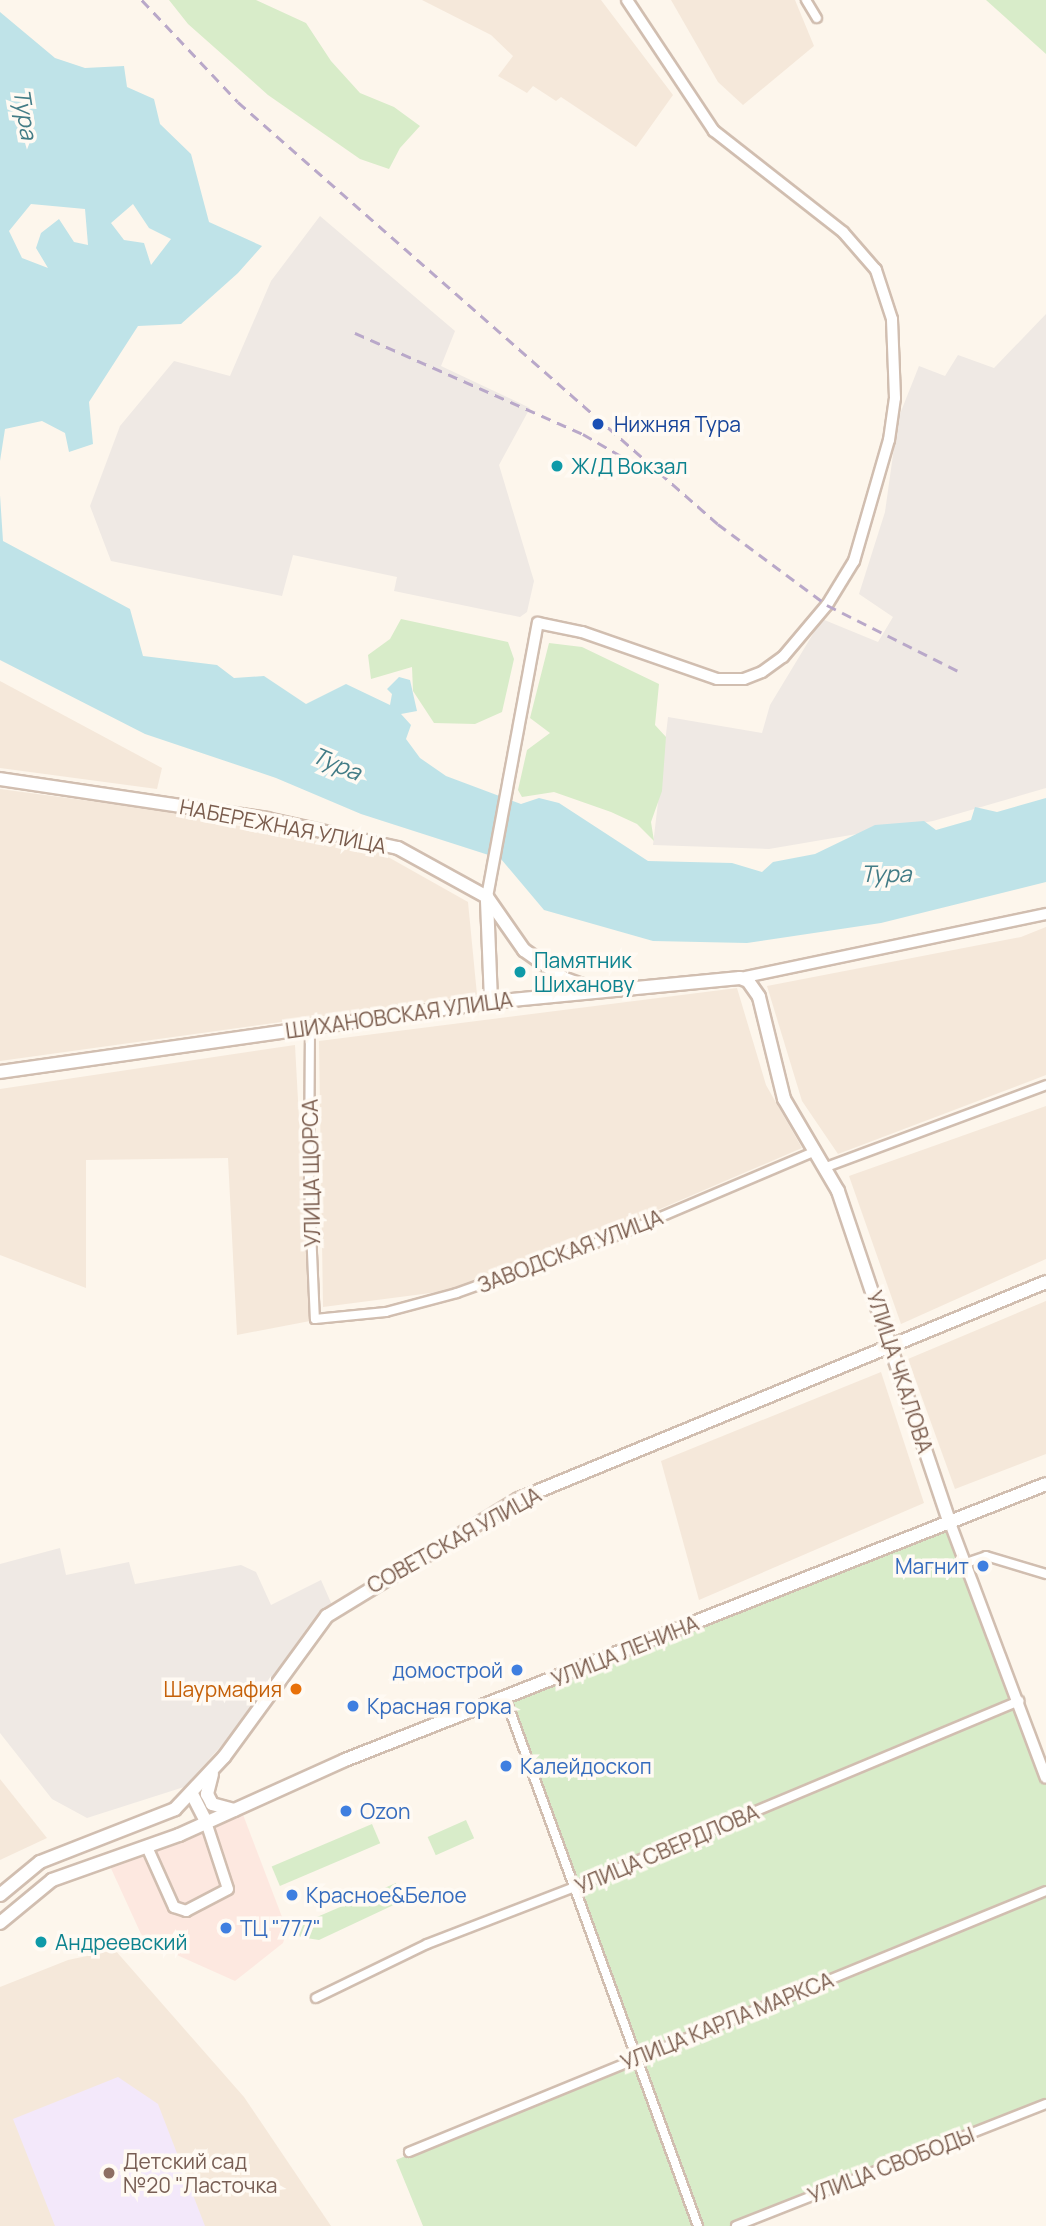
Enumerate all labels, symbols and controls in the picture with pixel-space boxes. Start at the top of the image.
water label: Тура [8,87,44,141]
place label: Нижняя Тура [614,411,741,437]
marker: Нижняя Тура [588,414,608,434]
place label: Ж/Д Вокзал [571,453,688,479]
marker: Ж/Д Вокзал [549,458,565,474]
water label: Тура [308,740,366,786]
street label: НАБЕРЕЖНАЯ УЛИЦА [178,794,388,858]
water label: Тура [861,859,911,887]
place label: Памятник Шиханову [534,947,634,997]
marker: Памятник Шиханову [512,964,528,980]
street label: ШИХАНОВСКАЯ УЛИЦА [284,987,514,1043]
street label: УЛИЦА ЩОРСА [297,1099,325,1247]
street label: ЗАВОДСКАЯ УЛИЦА [474,1204,666,1298]
street label: УЛИЦА ЧКАЛОВА [862,1288,938,1456]
street label: СОВЕТСКАЯ УЛИЦА [363,1482,545,1598]
place label: Магнит [895,1553,969,1579]
marker: Магнит [975,1558,991,1574]
street label: УЛИЦА ЛЕНИНА [548,1610,702,1692]
place label: домострой [392,1657,503,1683]
marker: домострой [509,1662,525,1678]
place label: Шаурмафия [164,1676,282,1702]
marker: Шаурмафия [288,1681,304,1697]
place label: Красная горка [367,1693,512,1719]
marker: Красная горка [345,1698,361,1714]
place label: Калейдоскоп [520,1753,652,1779]
marker: Калейдоскоп [498,1758,514,1774]
place label: Ozon [360,1798,410,1824]
street label: УЛИЦА СВЕРДЛОВА [571,1799,763,1899]
marker: Ozon [338,1803,354,1819]
place label: Красное&Белое [306,1882,467,1908]
marker: Красное&Белое [284,1887,300,1903]
place label: ТЦ "777" [240,1915,321,1941]
marker: ТЦ "777" [218,1920,234,1936]
place label: Андреевский [55,1929,187,1955]
marker: Андреевский [33,1934,49,1950]
street label: УЛИЦА КАРЛА МАРКСА [617,1967,837,2075]
street label: УЛИЦА СВОБОДЫ [804,2122,978,2208]
place label: Детский сад №20 "Ласточка [123,2148,278,2198]
marker: Детский сад №20 "Ласточка [101,2165,117,2181]

